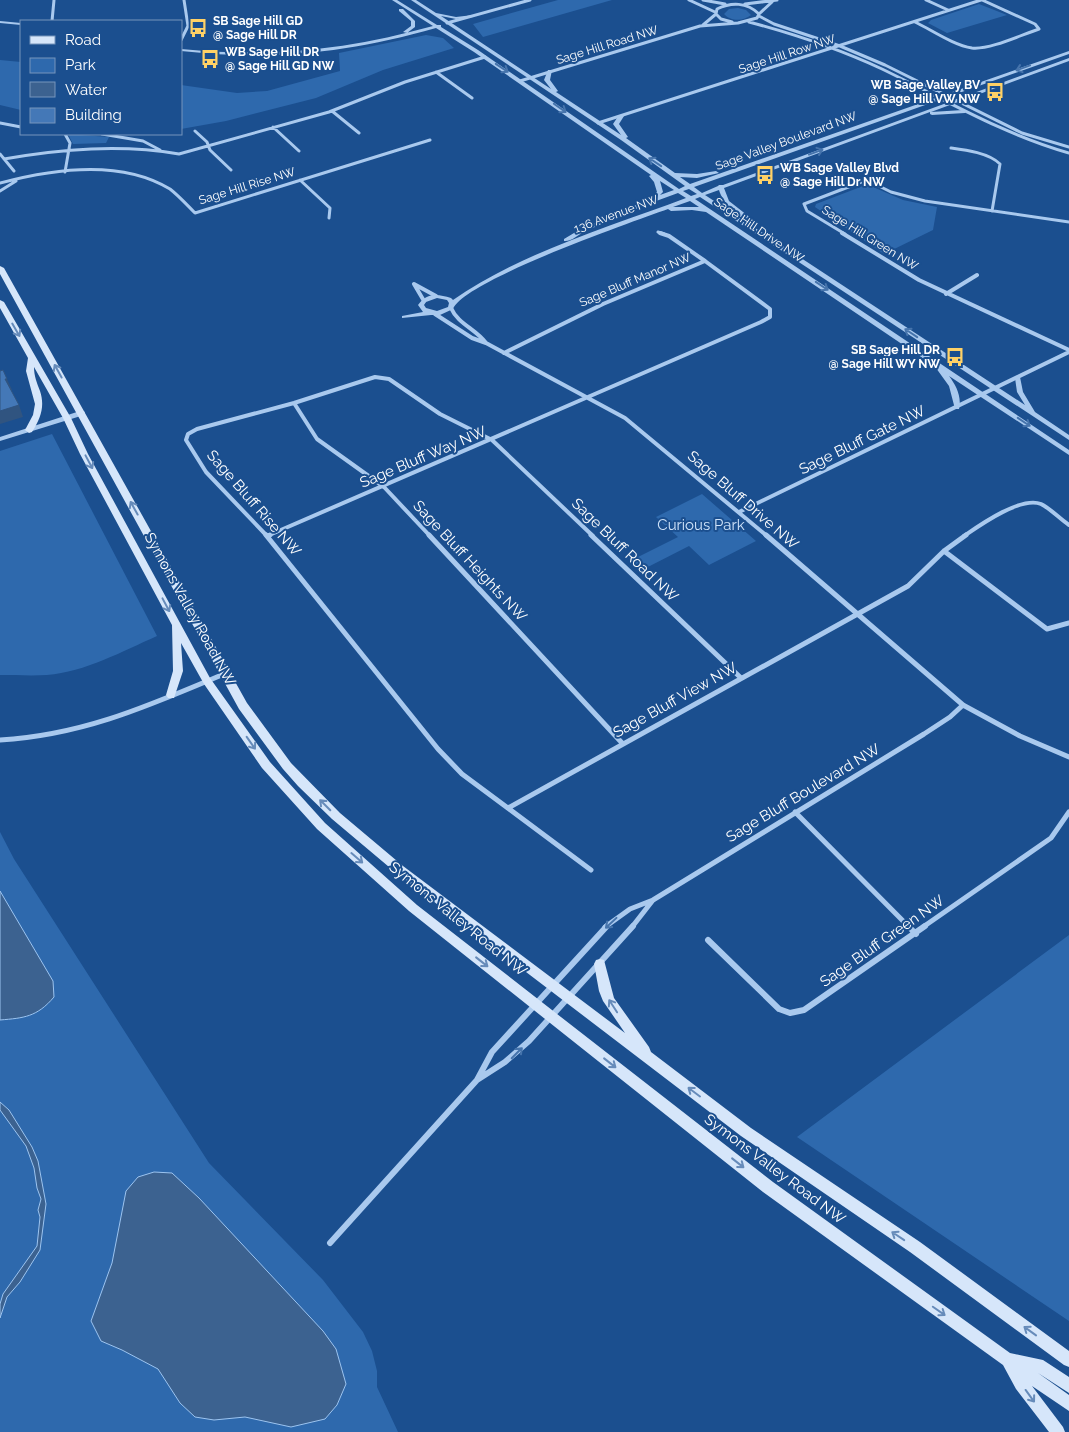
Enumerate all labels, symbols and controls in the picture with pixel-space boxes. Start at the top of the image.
place label: SB Sage Hill GD @ Sage Hill DR [213,14,303,42]
bus stop icon: SB Sage Hill GD @ Sage Hill DR [187,17,209,39]
legend [20,20,182,135]
street label: Sage Hill Road NW [554,23,660,67]
text: Road [65,31,101,49]
street label: Sage Hill Row NW [737,32,838,76]
place label: WB Sage Hill DR @ Sage Hill GD NW [225,45,334,73]
bus stop icon: WB Sage Hill DR @ Sage Hill GD NW [199,48,221,70]
text: Park [65,56,96,74]
one-way arrow [494,63,508,73]
one-way arrow [1016,64,1031,73]
place label: WB Sage Valley BV @ Sage Hill VW NW [868,78,981,106]
text: Water [65,81,108,99]
bus stop icon: WB Sage Valley BV @ Sage Hill VW NW [984,81,1006,103]
one-way arrow [553,103,567,113]
text: Building [65,106,122,124]
street label: Sage Valley Boulevard NW [714,109,859,173]
one-way arrow [808,147,823,156]
one-way arrow [648,157,662,167]
place label: WB Sage Valley Blvd @ Sage Hill Dr NW [780,161,899,189]
bus stop icon: WB Sage Valley Blvd @ Sage Hill Dr NW [754,164,776,186]
street label: Sage Hill Rise NW [197,165,297,207]
street label: 136 Avenue NW [572,192,660,236]
street label: Sage Hill Drive NW [711,195,807,266]
street label: Sage Hill Green NW [819,203,921,273]
street label: Sage Bluff Manor NW [577,250,693,310]
one-way arrow [814,281,828,291]
one-way arrow [11,322,21,337]
one-way arrow [904,328,918,338]
place label: SB Sage Hill DR @ Sage Hill WY NW [829,343,940,371]
bus stop icon: SB Sage Hill DR @ Sage Hill WY NW [944,346,966,368]
one-way arrow [53,363,63,378]
street label: Sage Bluff Gate NW [796,402,928,478]
one-way arrow [1017,417,1031,427]
street label: Sage Bluff Way NW [357,422,489,492]
street label: Sage Bluff Rise NW [203,446,305,560]
street label: Sage Bluff Drive NW [684,447,802,553]
one-way arrow [85,454,94,469]
street label: Sage Bluff Road NW [568,494,682,606]
street label: Sage Bluff Heights NW [409,497,531,625]
one-way arrow [128,501,138,516]
park label: Curious Park [657,516,745,534]
street label: Symons Valley Road NW [140,529,240,689]
one-way arrow [162,597,171,612]
street label: Sage Bluff View NW [610,658,740,742]
one-way arrow [246,736,256,750]
street label: Sage Bluff Boulevard NW [723,740,883,846]
one-way arrow [319,799,331,811]
one-way arrow [351,852,364,864]
street label: Symons Valley Road NW [386,858,531,980]
street label: Sage Bluff Green NW [816,891,948,991]
one-way arrow [604,917,617,928]
one-way arrow [475,957,488,968]
one-way arrow [607,1000,617,1014]
one-way arrow [511,1047,524,1059]
one-way arrow [603,1057,616,1068]
one-way arrow [687,1087,701,1097]
street label: Symons Valley Road NW [701,1110,849,1228]
one-way arrow [731,1158,745,1168]
one-way arrow [891,1231,905,1241]
one-way arrow [931,1306,945,1316]
one-way arrow [1023,1326,1037,1336]
one-way arrow [1025,1389,1036,1402]

